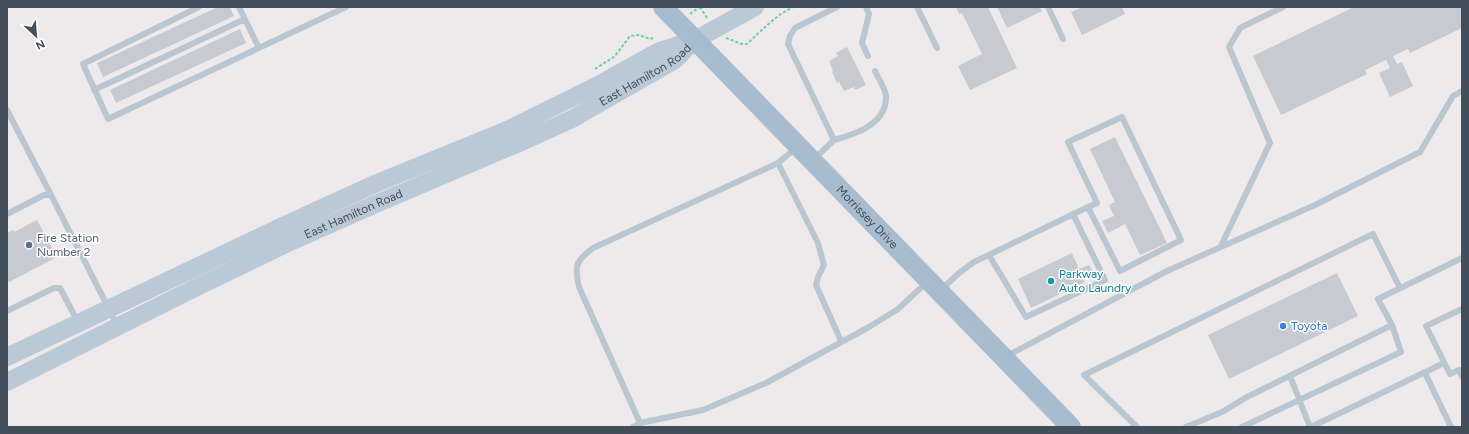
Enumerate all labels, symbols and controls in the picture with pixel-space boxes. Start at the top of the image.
north arrow [16,16,56,56]
text: N [33,37,47,52]
street label: East Hamilton Road [597,41,694,109]
street label: Morrissey Drive [833,183,901,252]
street label: East Hamilton Road [302,186,405,242]
place label: Fire Station Number 2 [37,231,99,259]
marker: Fire Station Number 2 [24,240,34,250]
place label: Parkway Auto Laundry [1059,267,1132,295]
marker: Parkway Auto Laundry [1046,276,1056,286]
place label: Toyota [1291,319,1327,333]
marker: Toyota [1278,321,1288,331]

